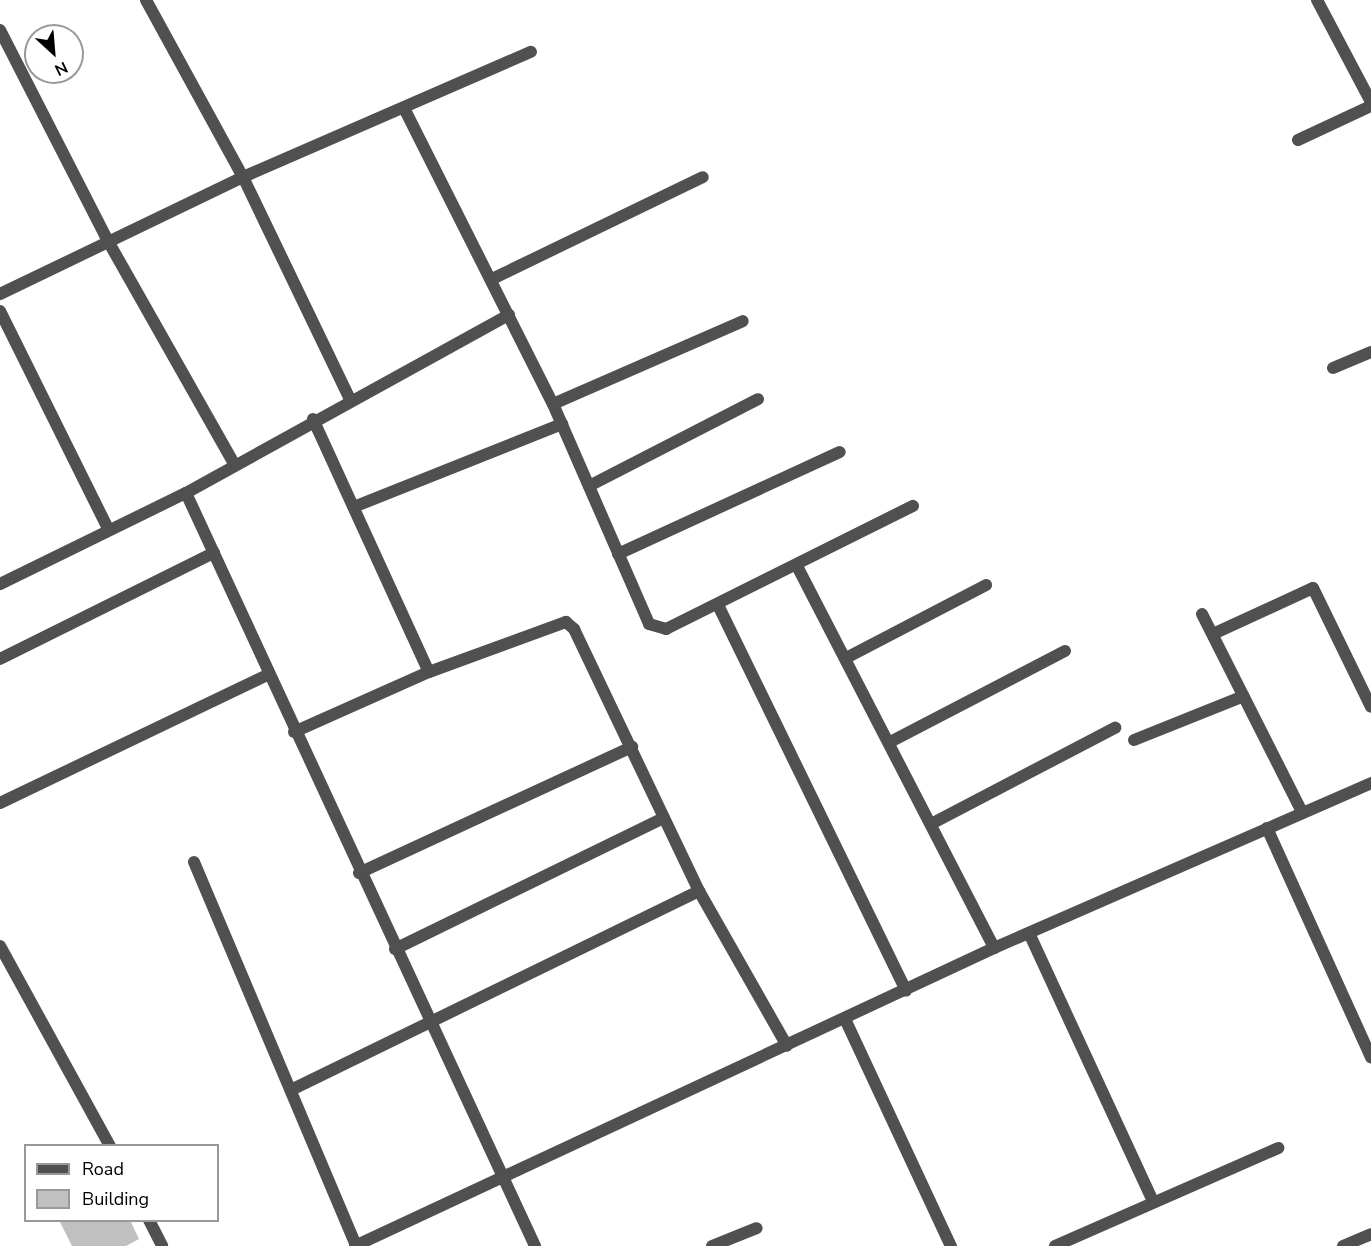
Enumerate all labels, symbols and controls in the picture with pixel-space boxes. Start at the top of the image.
north arrow [24,24,84,84]
text: N [51,56,71,81]
legend [24,1144,219,1222]
text: Road [82,1157,124,1181]
text: Building [82,1187,149,1211]

